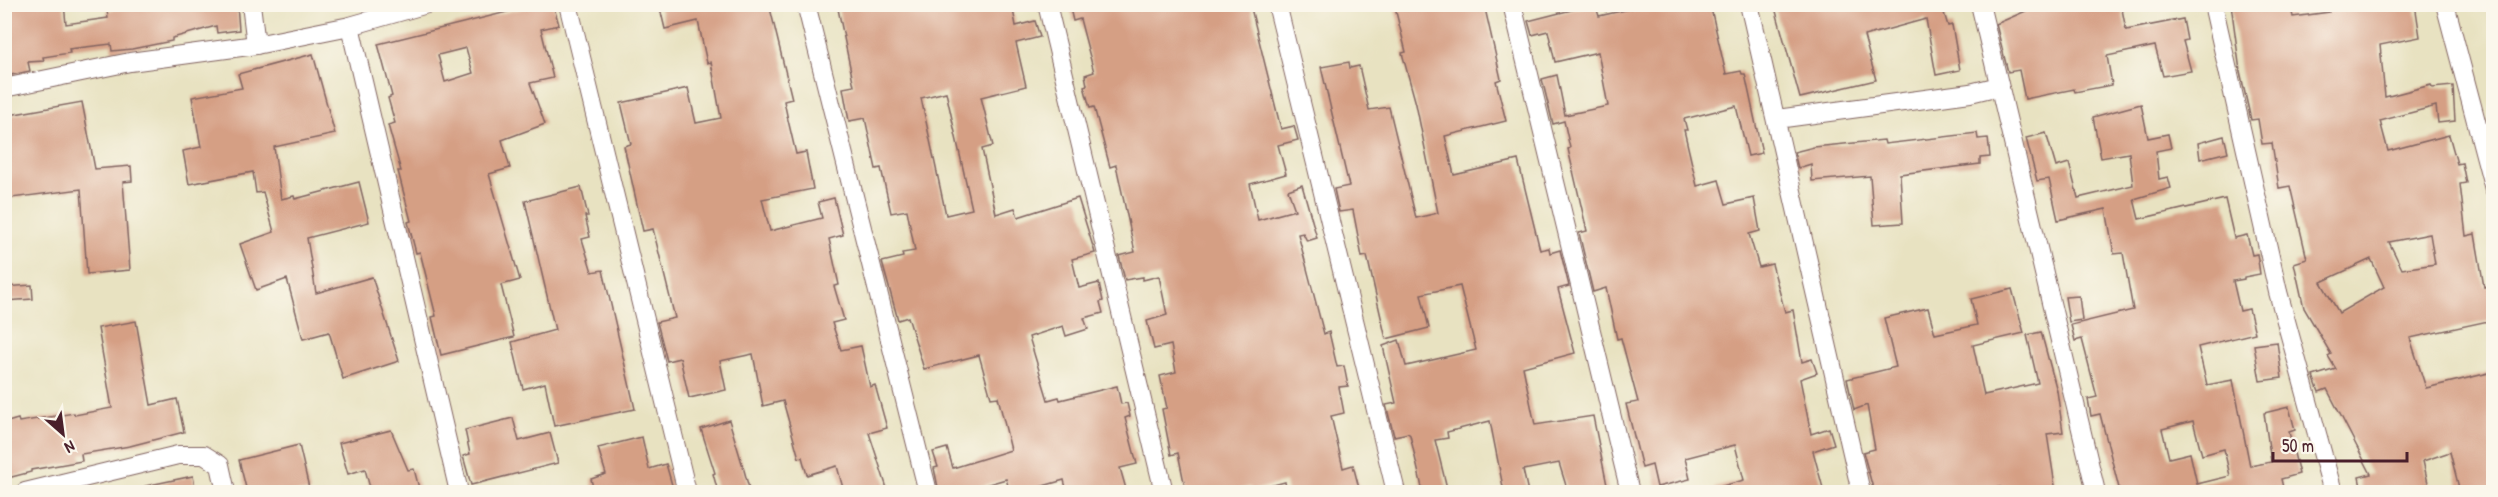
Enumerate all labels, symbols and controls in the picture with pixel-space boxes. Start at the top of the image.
north arrow [33,404,93,464]
scale bar [2273,425,2406,463]
text: 50 m [2282,433,2314,458]
text: N [61,436,79,459]

